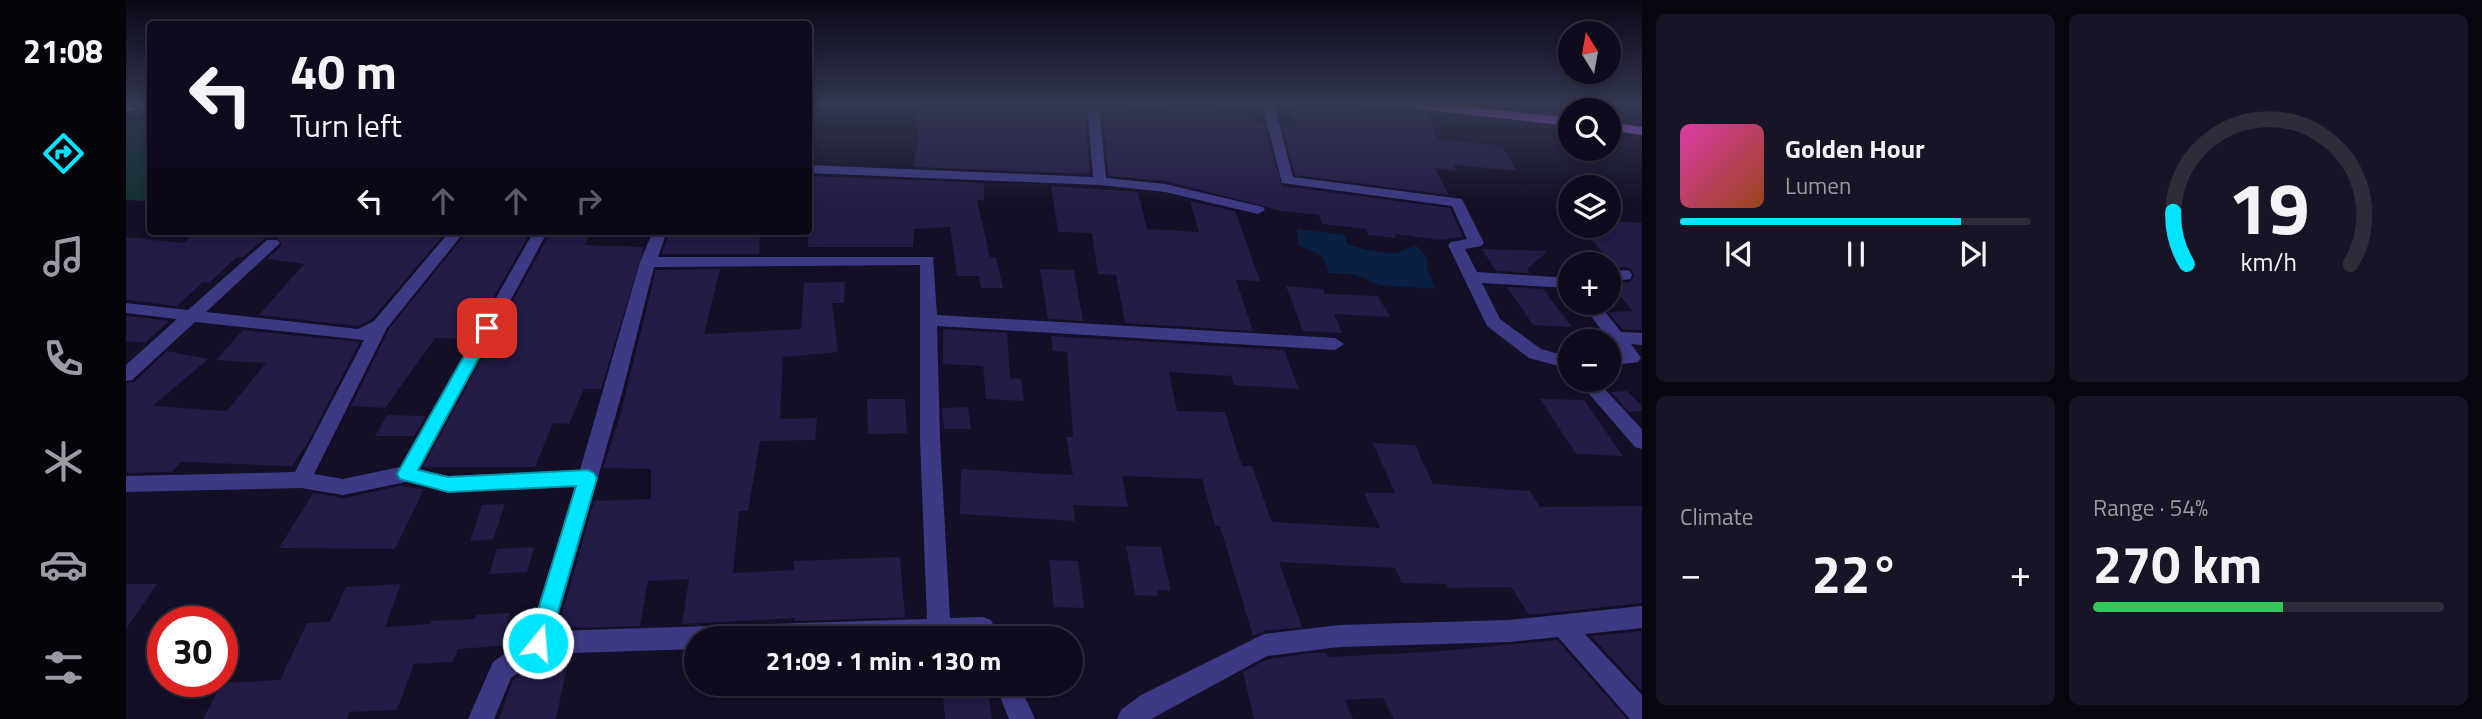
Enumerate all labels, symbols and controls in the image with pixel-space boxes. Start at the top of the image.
north arrow [1558,21,1620,84]
map controls [1558,21,1621,392]
text: 21:08 [23,27,103,75]
text: 40 m [290,33,397,108]
icon: left [175,49,266,140]
button: search [1558,98,1621,161]
text: Turn left [290,101,402,149]
icon: directions [39,129,88,178]
text: Golden Hour [1785,129,1925,168]
text: 19 [2228,153,2309,263]
text: Lumen [1785,168,1851,203]
button: layers [1558,175,1621,238]
icon: left [351,182,389,220]
icon: ahead [424,182,462,220]
icon: ahead [497,182,535,220]
icon: right [570,182,608,220]
icon: music [39,232,88,281]
icon: previous [1720,235,1758,273]
icon: pause [1837,235,1875,273]
icon: next [1954,235,1992,273]
text: km/h [2240,243,2297,281]
button: + [1558,252,1621,315]
pin [457,298,517,358]
icon: arrive [468,309,506,347]
button: − [1558,329,1621,392]
icon: phone [39,334,88,383]
icon: climate [39,437,88,486]
text: Range · 54% [2093,490,2208,525]
text: Climate [1680,499,1753,534]
text: 270 km [2093,524,2262,603]
text: 22° [1812,534,1899,613]
icon: car [39,540,88,589]
text: − [1680,544,1701,602]
text: + [2010,544,2031,602]
speed limit sign: 30 [147,606,238,697]
position arrow [501,606,575,680]
text: 21:09 · 1 min · 130 m [766,641,1001,680]
icon: filters [39,643,88,692]

